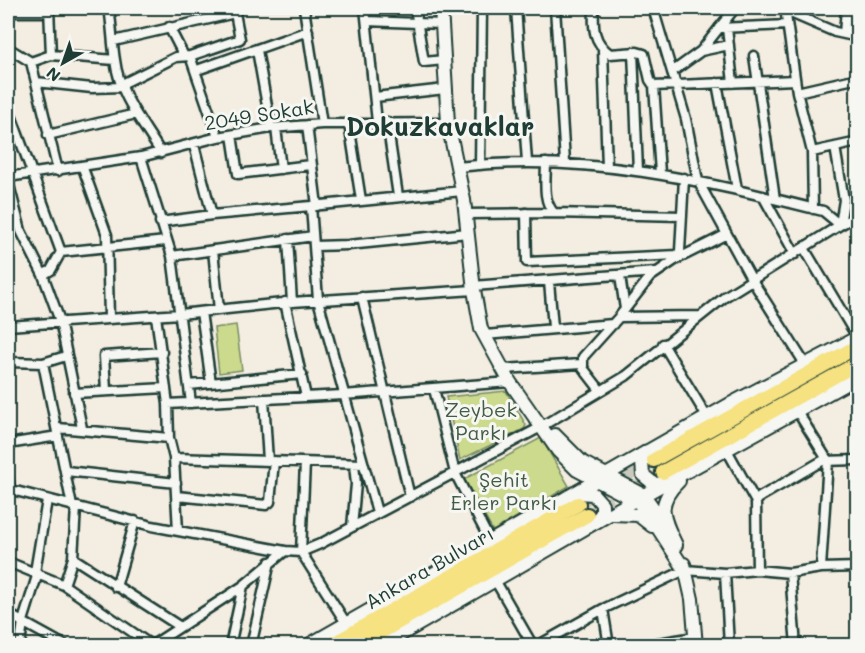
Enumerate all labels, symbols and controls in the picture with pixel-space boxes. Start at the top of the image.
north arrow [33,33,93,93]
text: N [42,63,64,87]
street label: 2049 Sokak [203,93,315,135]
district label: Dokuzkavaklar [346,109,534,143]
park label: Zeybek Parkı [445,396,517,445]
park label: Şehit Erler Parkı [451,466,557,515]
street label: Ankara Bulvarı [360,520,498,614]

